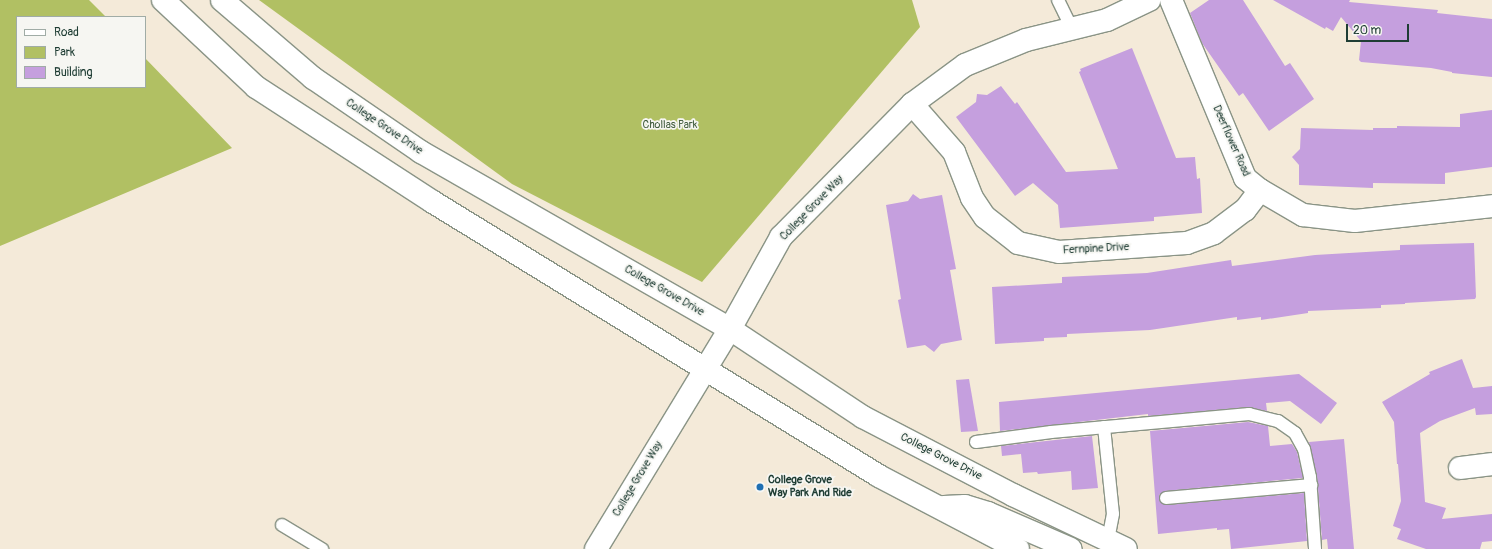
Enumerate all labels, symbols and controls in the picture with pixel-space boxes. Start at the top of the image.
legend [16,16,146,88]
scale bar [1348,16,1411,42]
text: 20 m [1353,23,1381,38]
text: Road [54,25,79,40]
text: Park [54,45,75,60]
text: Building [54,65,93,80]
street label: College Grove Drive [343,96,425,158]
street label: Deerflower Road [1209,103,1253,179]
park label: Chollas Park [643,118,697,132]
street label: College Grove Way [778,173,846,243]
street label: Fernpine Drive [1062,241,1130,257]
street label: College Grove Drive [622,263,706,319]
street label: College Grove Drive [898,431,984,483]
street label: College Grove Way [610,439,666,519]
place label: College Grove Way Park And Ride [768,474,852,500]
marker: College Grove Way Park And Ride [755,482,765,492]

